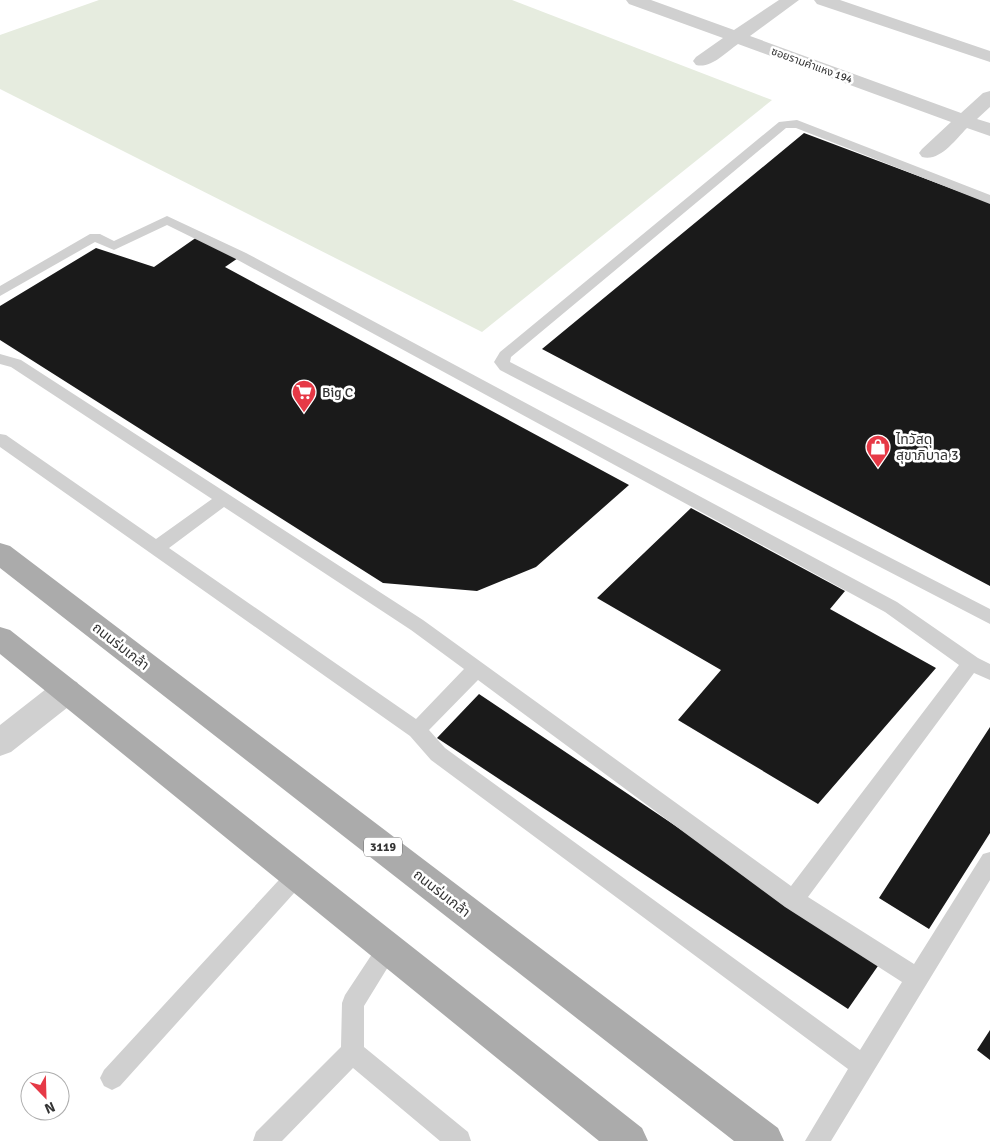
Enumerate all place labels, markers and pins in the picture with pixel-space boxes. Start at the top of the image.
supermarket icon: Big C [291,379,317,413]
place label: Big C [322,384,353,401]
place label: ไทวัสดุ สุขาภิบาล 3 [895,431,959,464]
shop icon: ไทวัสดุ สุขาภิบาล 3 [865,434,891,468]

